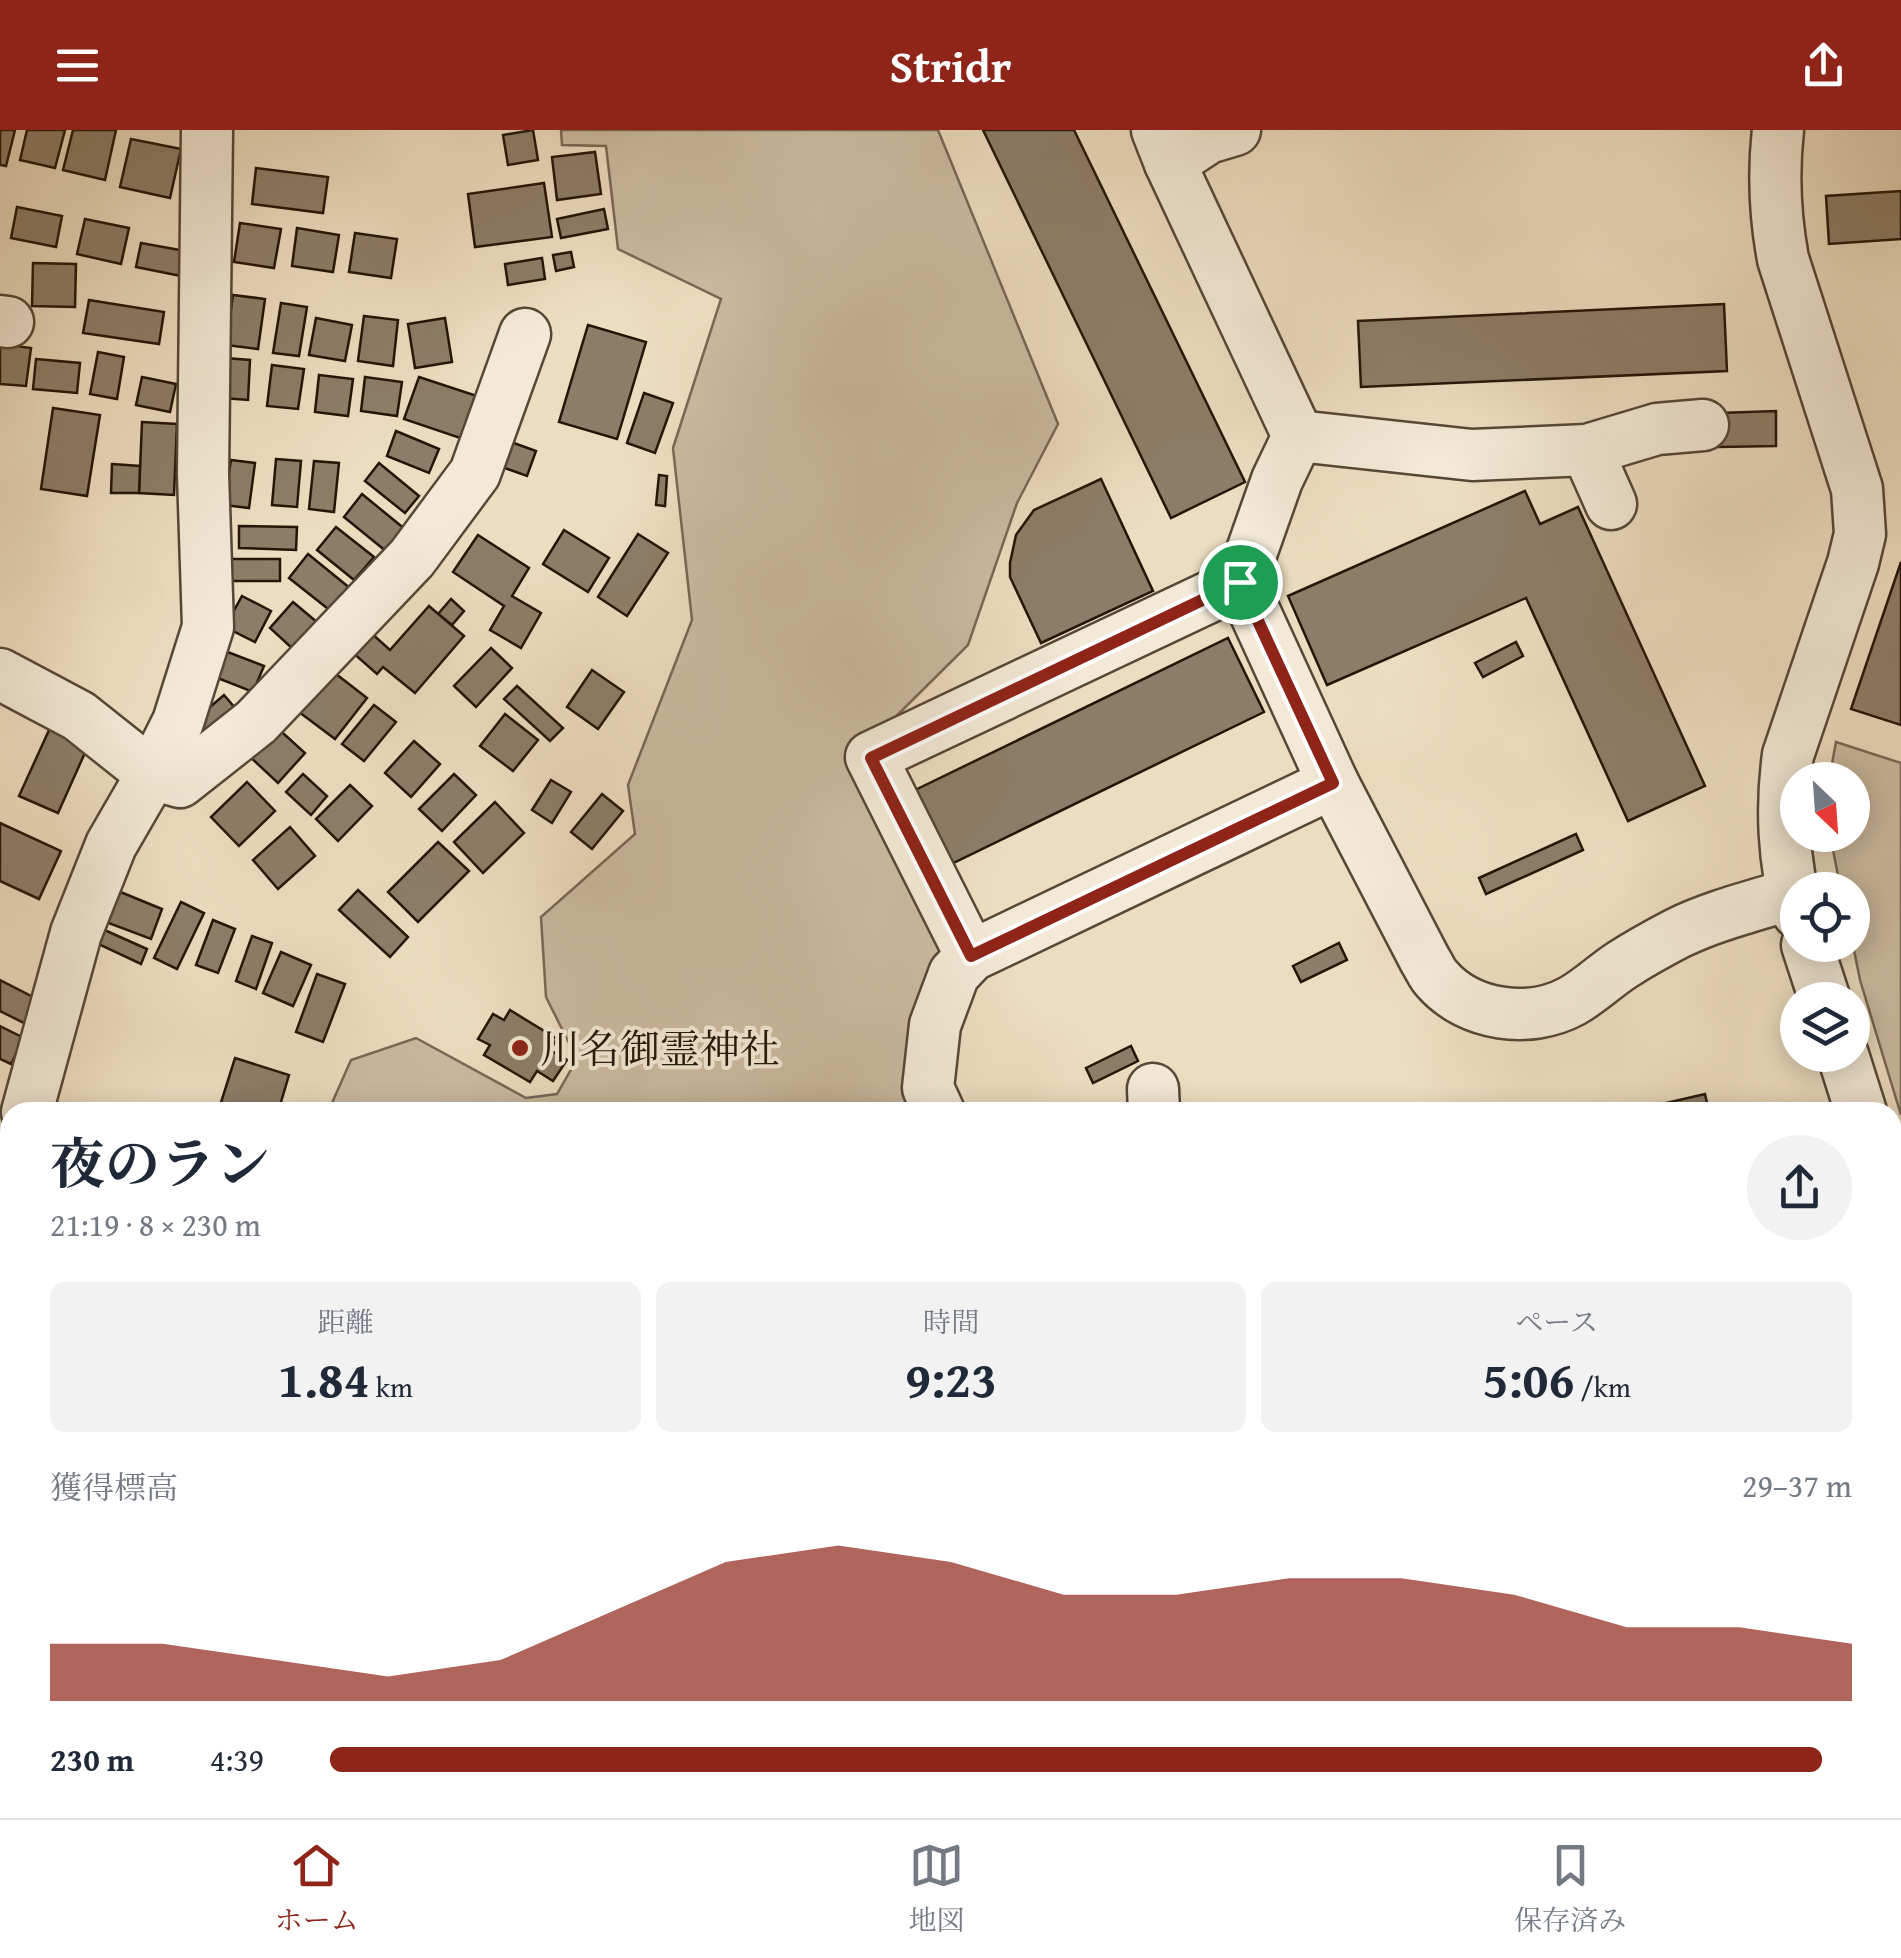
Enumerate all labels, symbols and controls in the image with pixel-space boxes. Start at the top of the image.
text: Stridr [890,33,1011,98]
icon: menu [50,38,105,93]
icon: share [1796,38,1851,93]
pin [1198,540,1283,625]
icon: arrive [1213,555,1268,610]
north arrow [1780,762,1870,852]
map controls [1780,762,1870,1072]
button: locate [1780,872,1870,962]
button: layers [1780,982,1870,1072]
place label: 川名御霊神社 [540,1019,780,1078]
marker: 川名御霊神社 [509,1037,531,1059]
text: 夜のラン [50,1123,270,1203]
button: share [1747,1135,1852,1240]
text: 21:19 · 8 × 230 m [50,1201,261,1248]
text: 距離 [317,1301,373,1342]
text: 時間 [923,1301,979,1342]
text: ペース [1515,1301,1598,1342]
text: 1.84 [278,1342,370,1415]
text: 9:23 [905,1342,997,1415]
text: 5:06 [1483,1342,1574,1415]
text: km [370,1366,413,1407]
text: /km [1574,1366,1631,1407]
text: 29–37 m [1742,1462,1852,1509]
text: 獲得標高 [50,1464,178,1511]
text: 230 m [50,1736,134,1783]
text: 4:39 [210,1736,264,1783]
tab: ホーム [275,1838,359,1940]
tab: 地図 [908,1838,964,1940]
tab: 保存済み [1514,1838,1626,1940]

